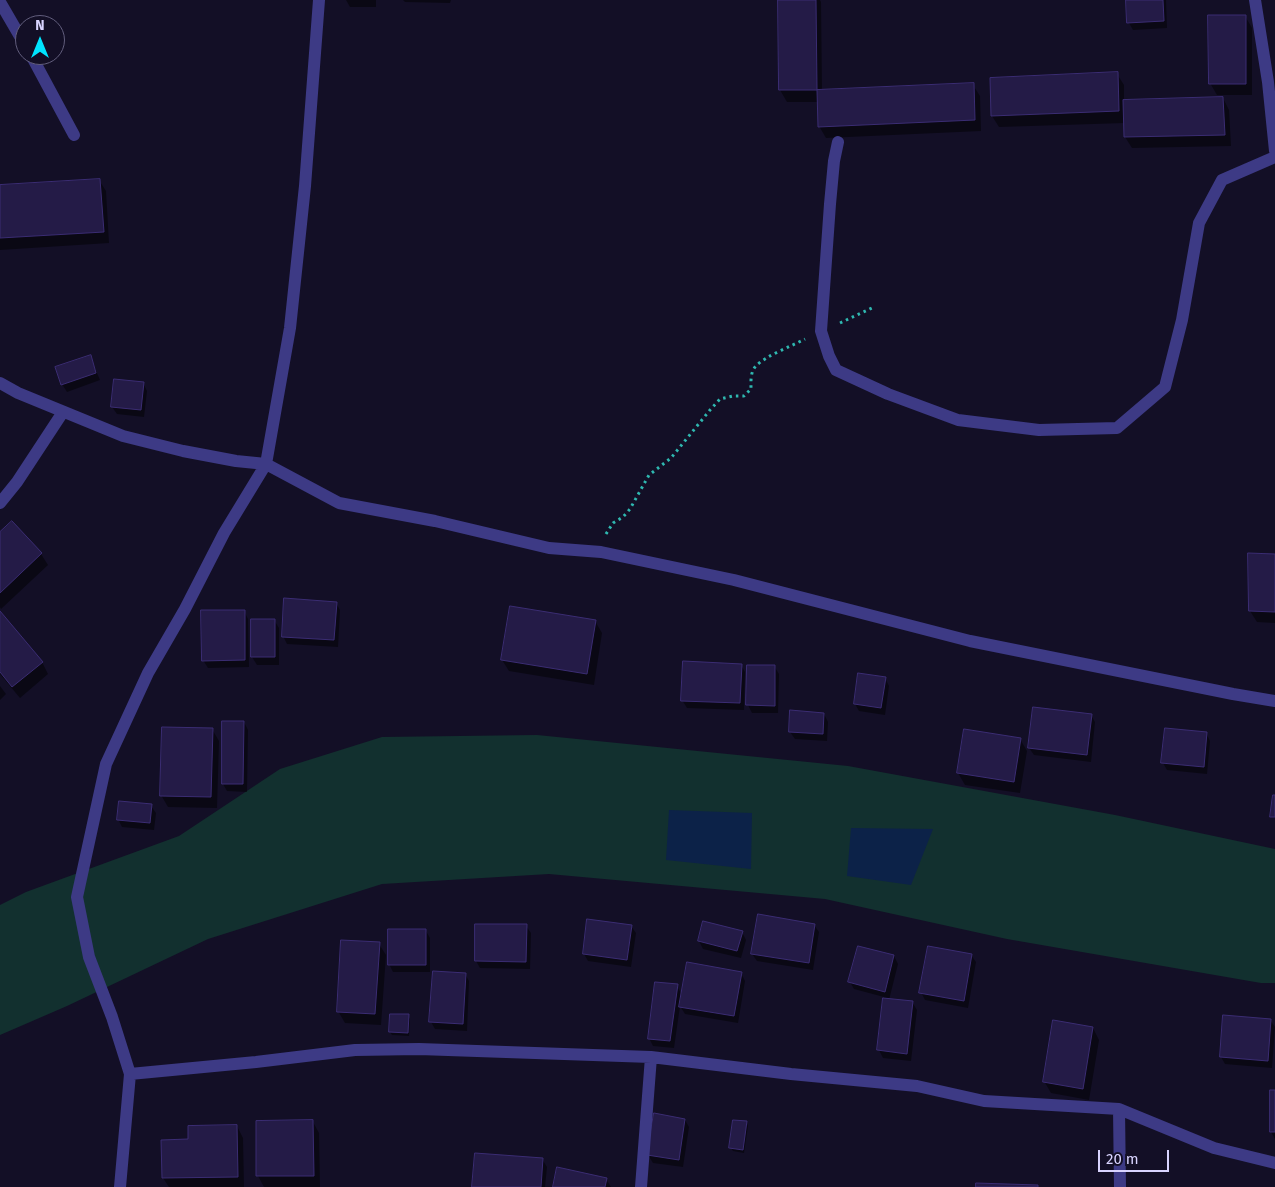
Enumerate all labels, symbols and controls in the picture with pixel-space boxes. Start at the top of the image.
north arrow [15,15,65,65]
text: N [35,17,45,34]
scale bar [1100,1140,1171,1172]
text: 20 m [1106,1150,1139,1168]

